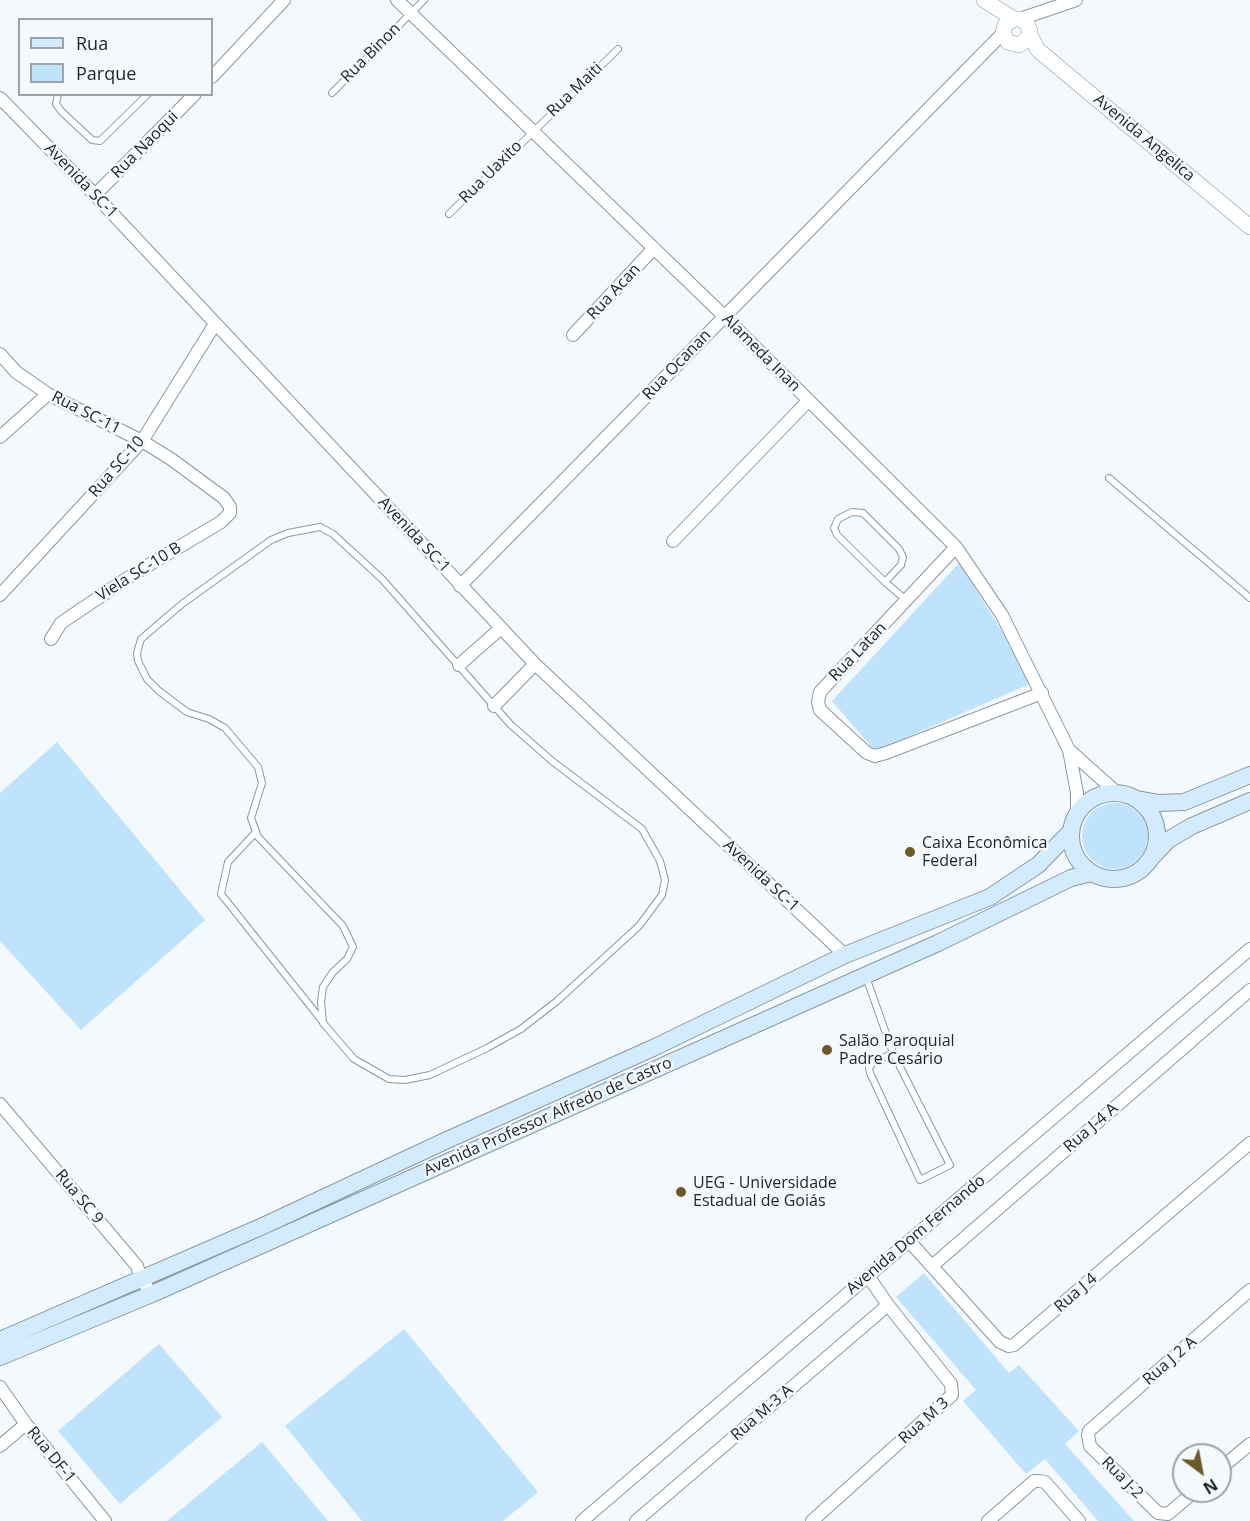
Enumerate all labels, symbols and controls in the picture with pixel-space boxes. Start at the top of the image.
legend [18,18,213,96]
street label: Rua Binon [337,19,405,87]
text: Rua [76,31,108,55]
street label: Rua Maiti [543,59,607,121]
text: Parque [76,61,136,85]
street label: Avenida Angelica [1090,90,1198,186]
street label: Rua Naoqui [107,107,183,183]
street label: Rua Uaxito [456,137,526,207]
street label: Avenida SC-1 [40,139,122,223]
street label: Rua Acan [583,260,645,324]
street label: Alameda Inan [718,310,804,396]
street label: Rua Ocanan [639,326,715,404]
street label: Rua SC-11 [48,387,124,439]
street label: Rua SC-10 [85,432,149,502]
street label: Avenida SC-1 [374,493,454,577]
street label: Viela SC-10 B [93,538,185,606]
street label: Rua Latan [825,619,891,685]
place label: Caixa Econômica Federal [922,833,1047,871]
street label: Avenida SC-1 [719,836,803,916]
marker: Caixa Econômica Federal [903,845,917,859]
place label: Salão Paroquial Padre Cesário [839,1031,955,1069]
marker: Salão Paroquial Padre Cesário [820,1043,834,1057]
street label: Avenida Professor Alfredo de Castro [421,1053,675,1181]
street label: Rua J-4 A [1060,1099,1122,1157]
street label: Rua SC 9 [51,1166,107,1228]
street label: Avenida Dom Fernando [843,1171,989,1299]
place label: UEG - Universidade Estadual de Goiás [693,1173,837,1211]
marker: UEG - Universidade Estadual de Goiás [674,1185,688,1199]
street label: Rua J 4 [1051,1269,1101,1317]
street label: Rua J 2 A [1139,1333,1201,1389]
street label: Rua M-3 A [727,1381,797,1445]
street label: Rua M 3 [895,1394,953,1448]
street label: Rua DF-1 [22,1423,80,1487]
north arrow [1172,1443,1232,1503]
street label: Rua J-2 [1097,1453,1147,1503]
text: N [1199,1474,1222,1499]

